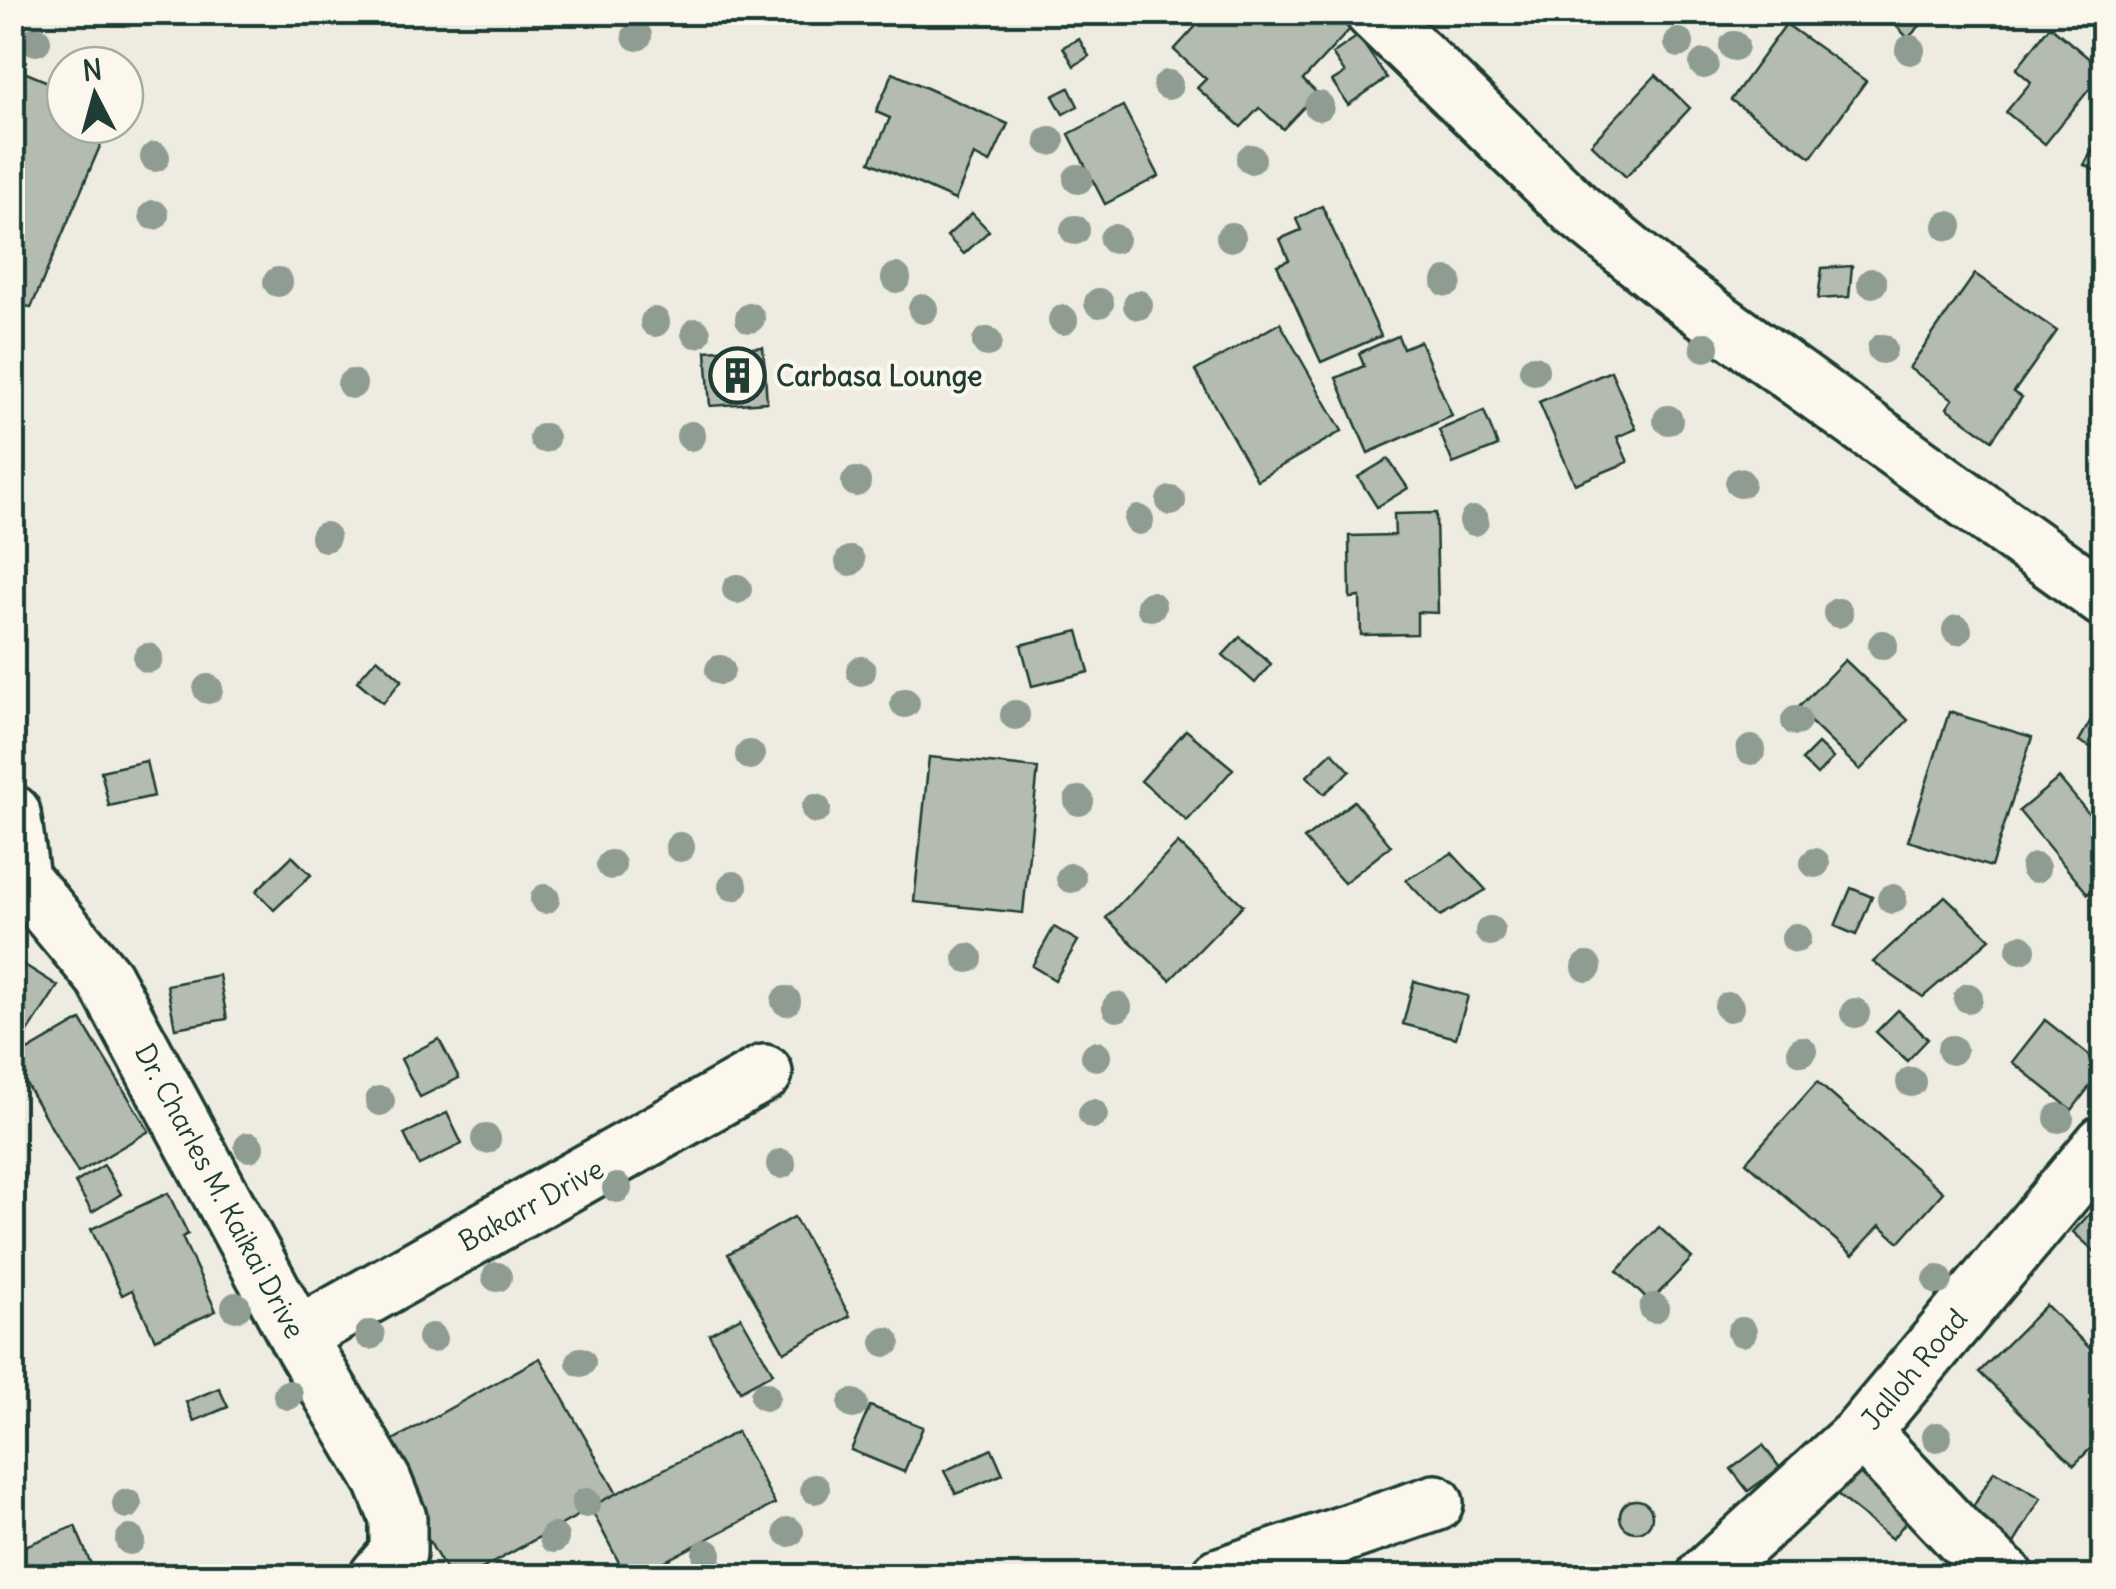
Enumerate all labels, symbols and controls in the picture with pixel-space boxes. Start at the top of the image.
north arrow [45,45,145,145]
text: N [81,51,104,89]
building icon: Carbasa Lounge [707,346,767,406]
place label: Carbasa Lounge [776,358,982,394]
street label: Dr. Charles M. Kaikai Drive [127,1037,313,1345]
street label: Bakarr Drive [452,1150,610,1260]
street label: Jalloh Road [1853,1301,1975,1437]

